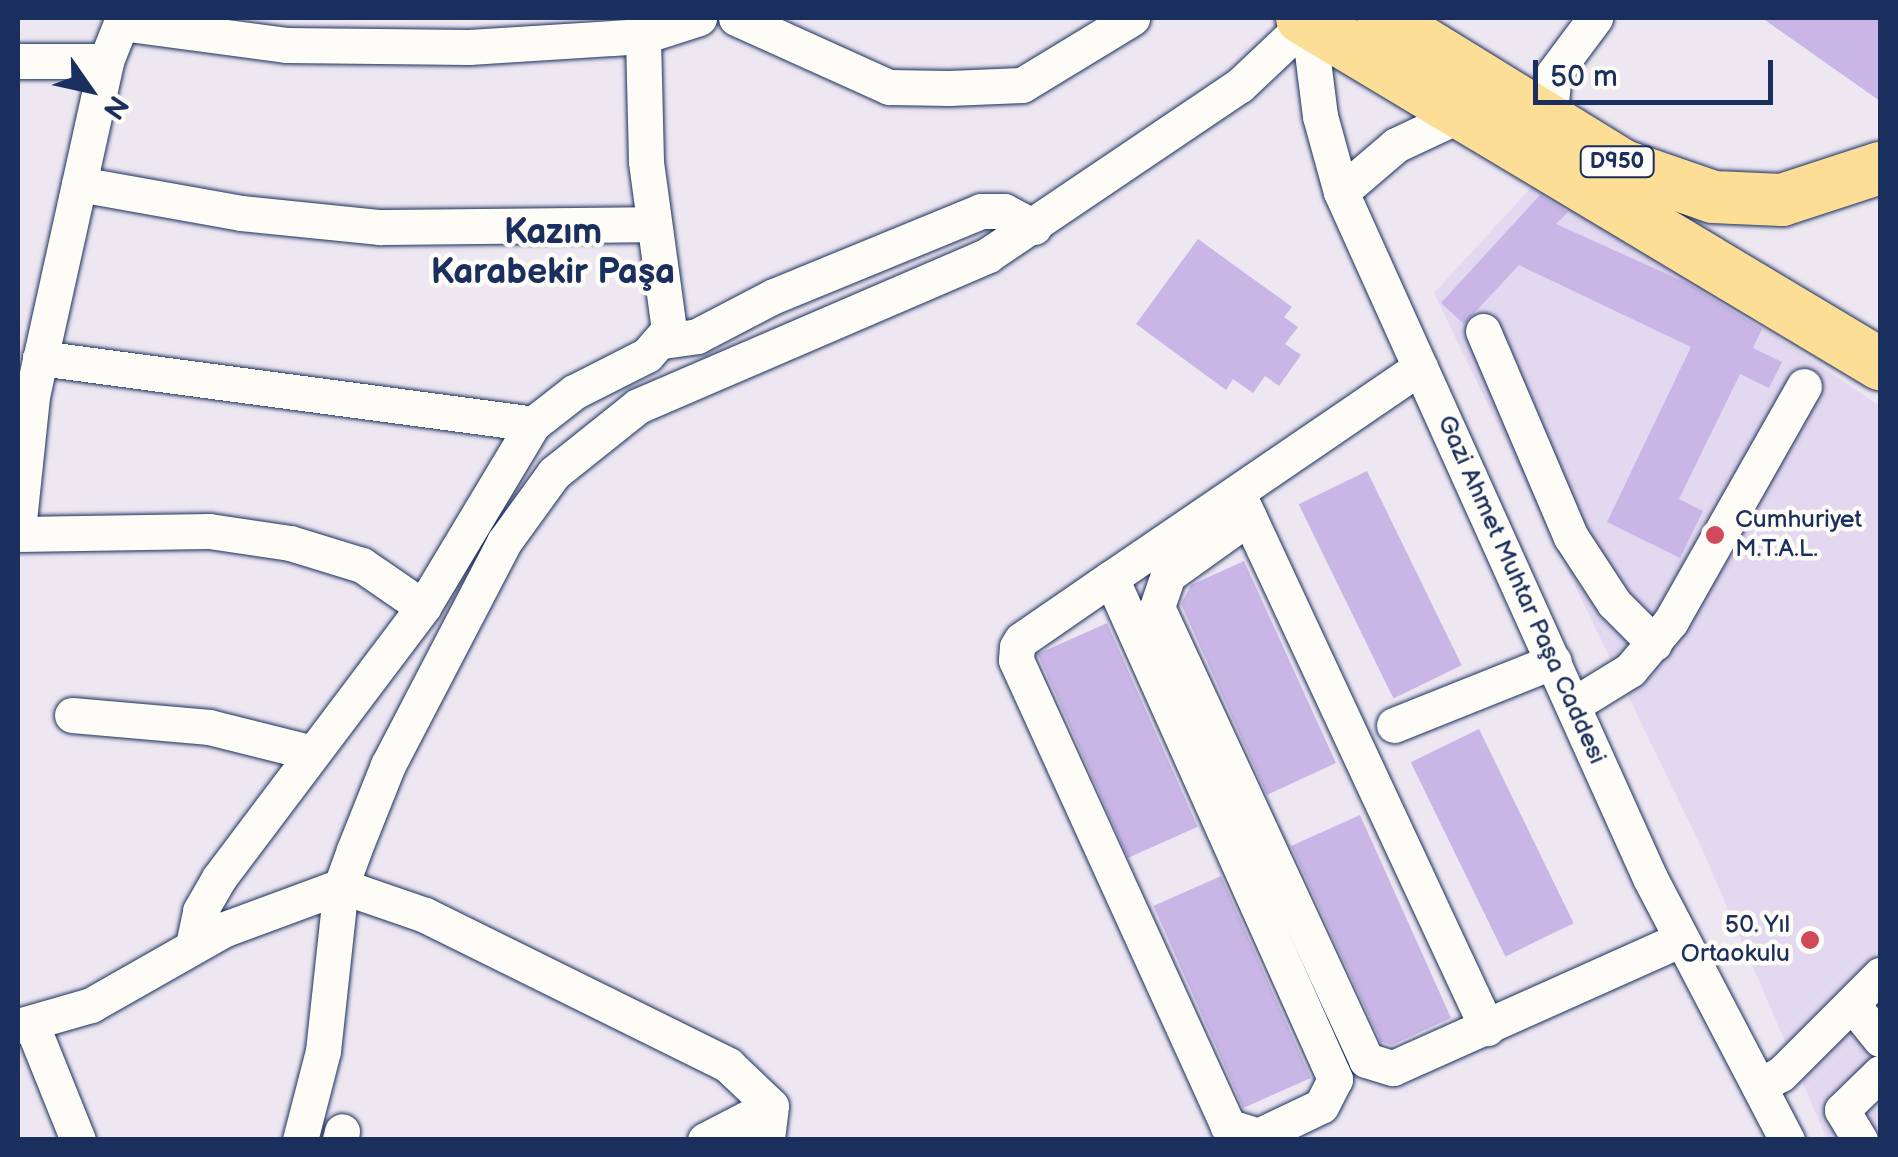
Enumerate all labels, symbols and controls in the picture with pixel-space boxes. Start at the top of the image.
north arrow [40,40,140,140]
scale bar [1538,40,1778,102]
text: 50 m [1550,59,1618,95]
text: N [96,89,135,125]
road number: D950 [1580,145,1654,179]
district label: Kazım Karabekir Paşa [431,212,675,294]
street label: Gazi Ahmet Muhtar Paşa Caddesi [1430,411,1612,769]
place label: Cumhuriyet M.T.A.L. [1735,506,1862,565]
marker: Cumhuriyet M.T.A.L. [1704,524,1726,546]
place label: 50. Yıl Ortaokulu [1681,911,1790,970]
marker: 50. Yıl Ortaokulu [1799,929,1821,951]

